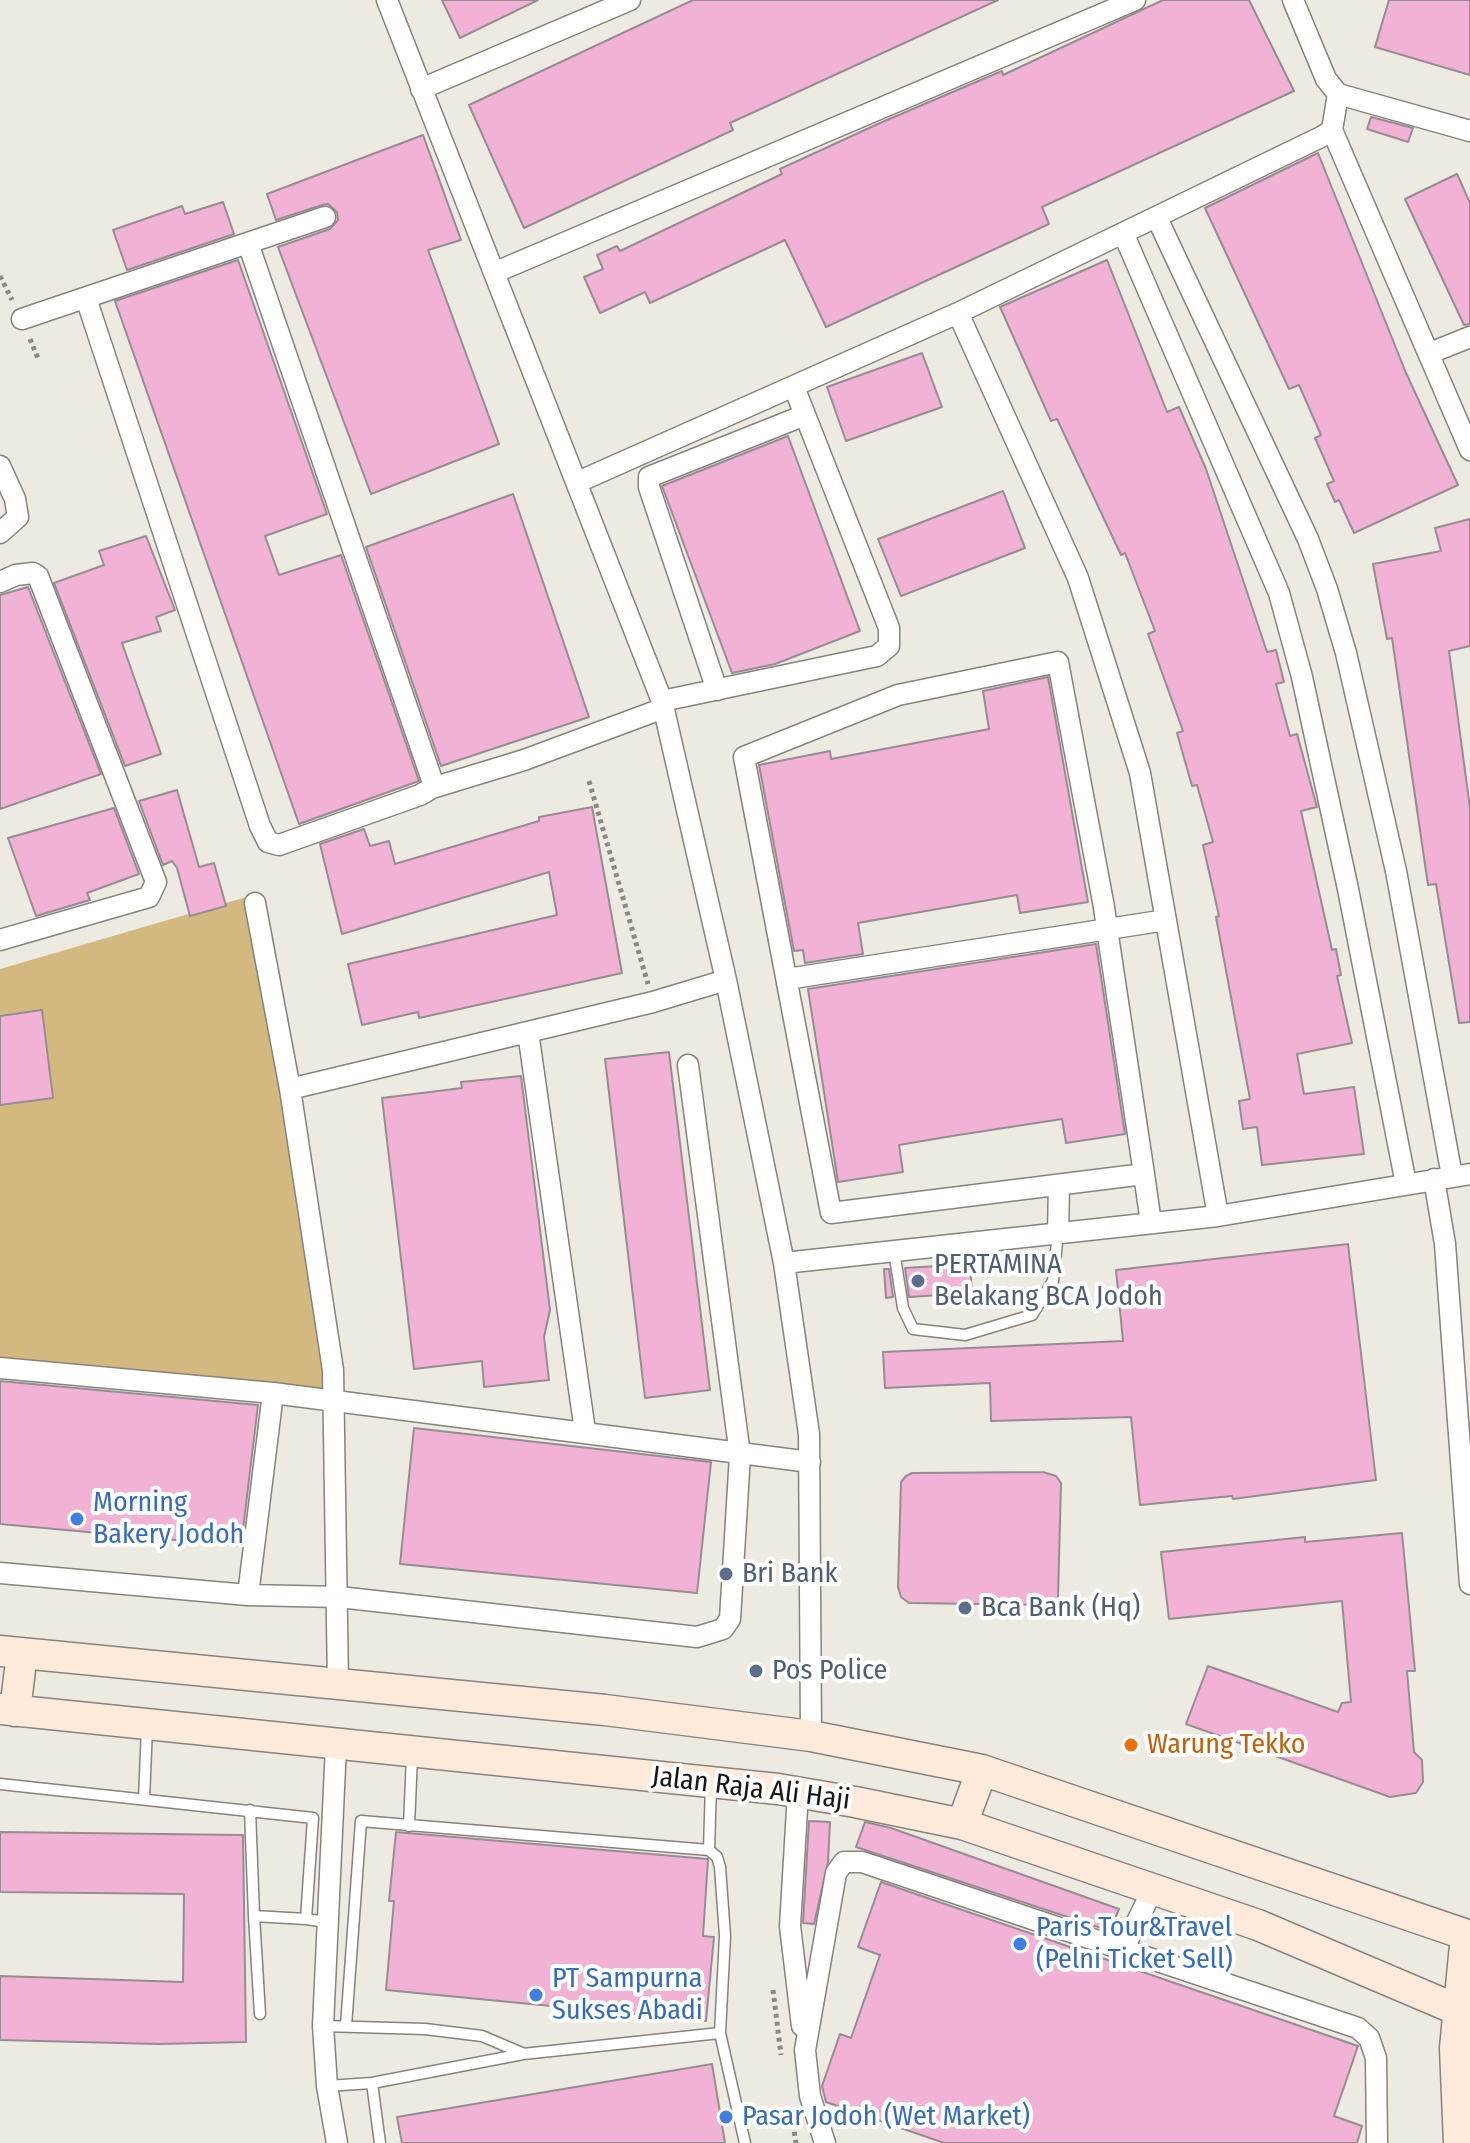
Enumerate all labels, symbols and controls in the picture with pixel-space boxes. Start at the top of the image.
place label: PERTAMINA Belakang BCA Jodoh [934,1248,1163,1314]
marker: PERTAMINA Belakang BCA Jodoh [909,1272,927,1290]
place label: Morning Bakery Jodoh [93,1486,244,1552]
marker: Morning Bakery Jodoh [68,1510,86,1528]
place label: Bri Bank [742,1557,838,1591]
marker: Bri Bank [717,1565,735,1583]
place label: Bca Bank (Hq) [981,1591,1140,1625]
marker: Bca Bank (Hq) [956,1599,974,1617]
place label: Pos Police [772,1654,887,1688]
marker: Pos Police [747,1662,765,1680]
place label: Warung Tekko [1147,1728,1306,1762]
marker: Warung Tekko [1122,1736,1140,1754]
street label: Jalan Raja Ali Haji [650,1760,852,1818]
place label: Paris Tour&Travel (Pelni Ticket Sell) [1036,1911,1233,1977]
marker: Paris Tour&Travel (Pelni Ticket Sell) [1011,1935,1029,1953]
place label: PT Sampurna Sukses Abadi [552,1962,703,2028]
marker: PT Sampurna Sukses Abadi [527,1986,545,2004]
place label: Pasar Jodoh (Wet Market) [742,2100,1030,2134]
marker: Pasar Jodoh (Wet Market) [717,2108,735,2126]

